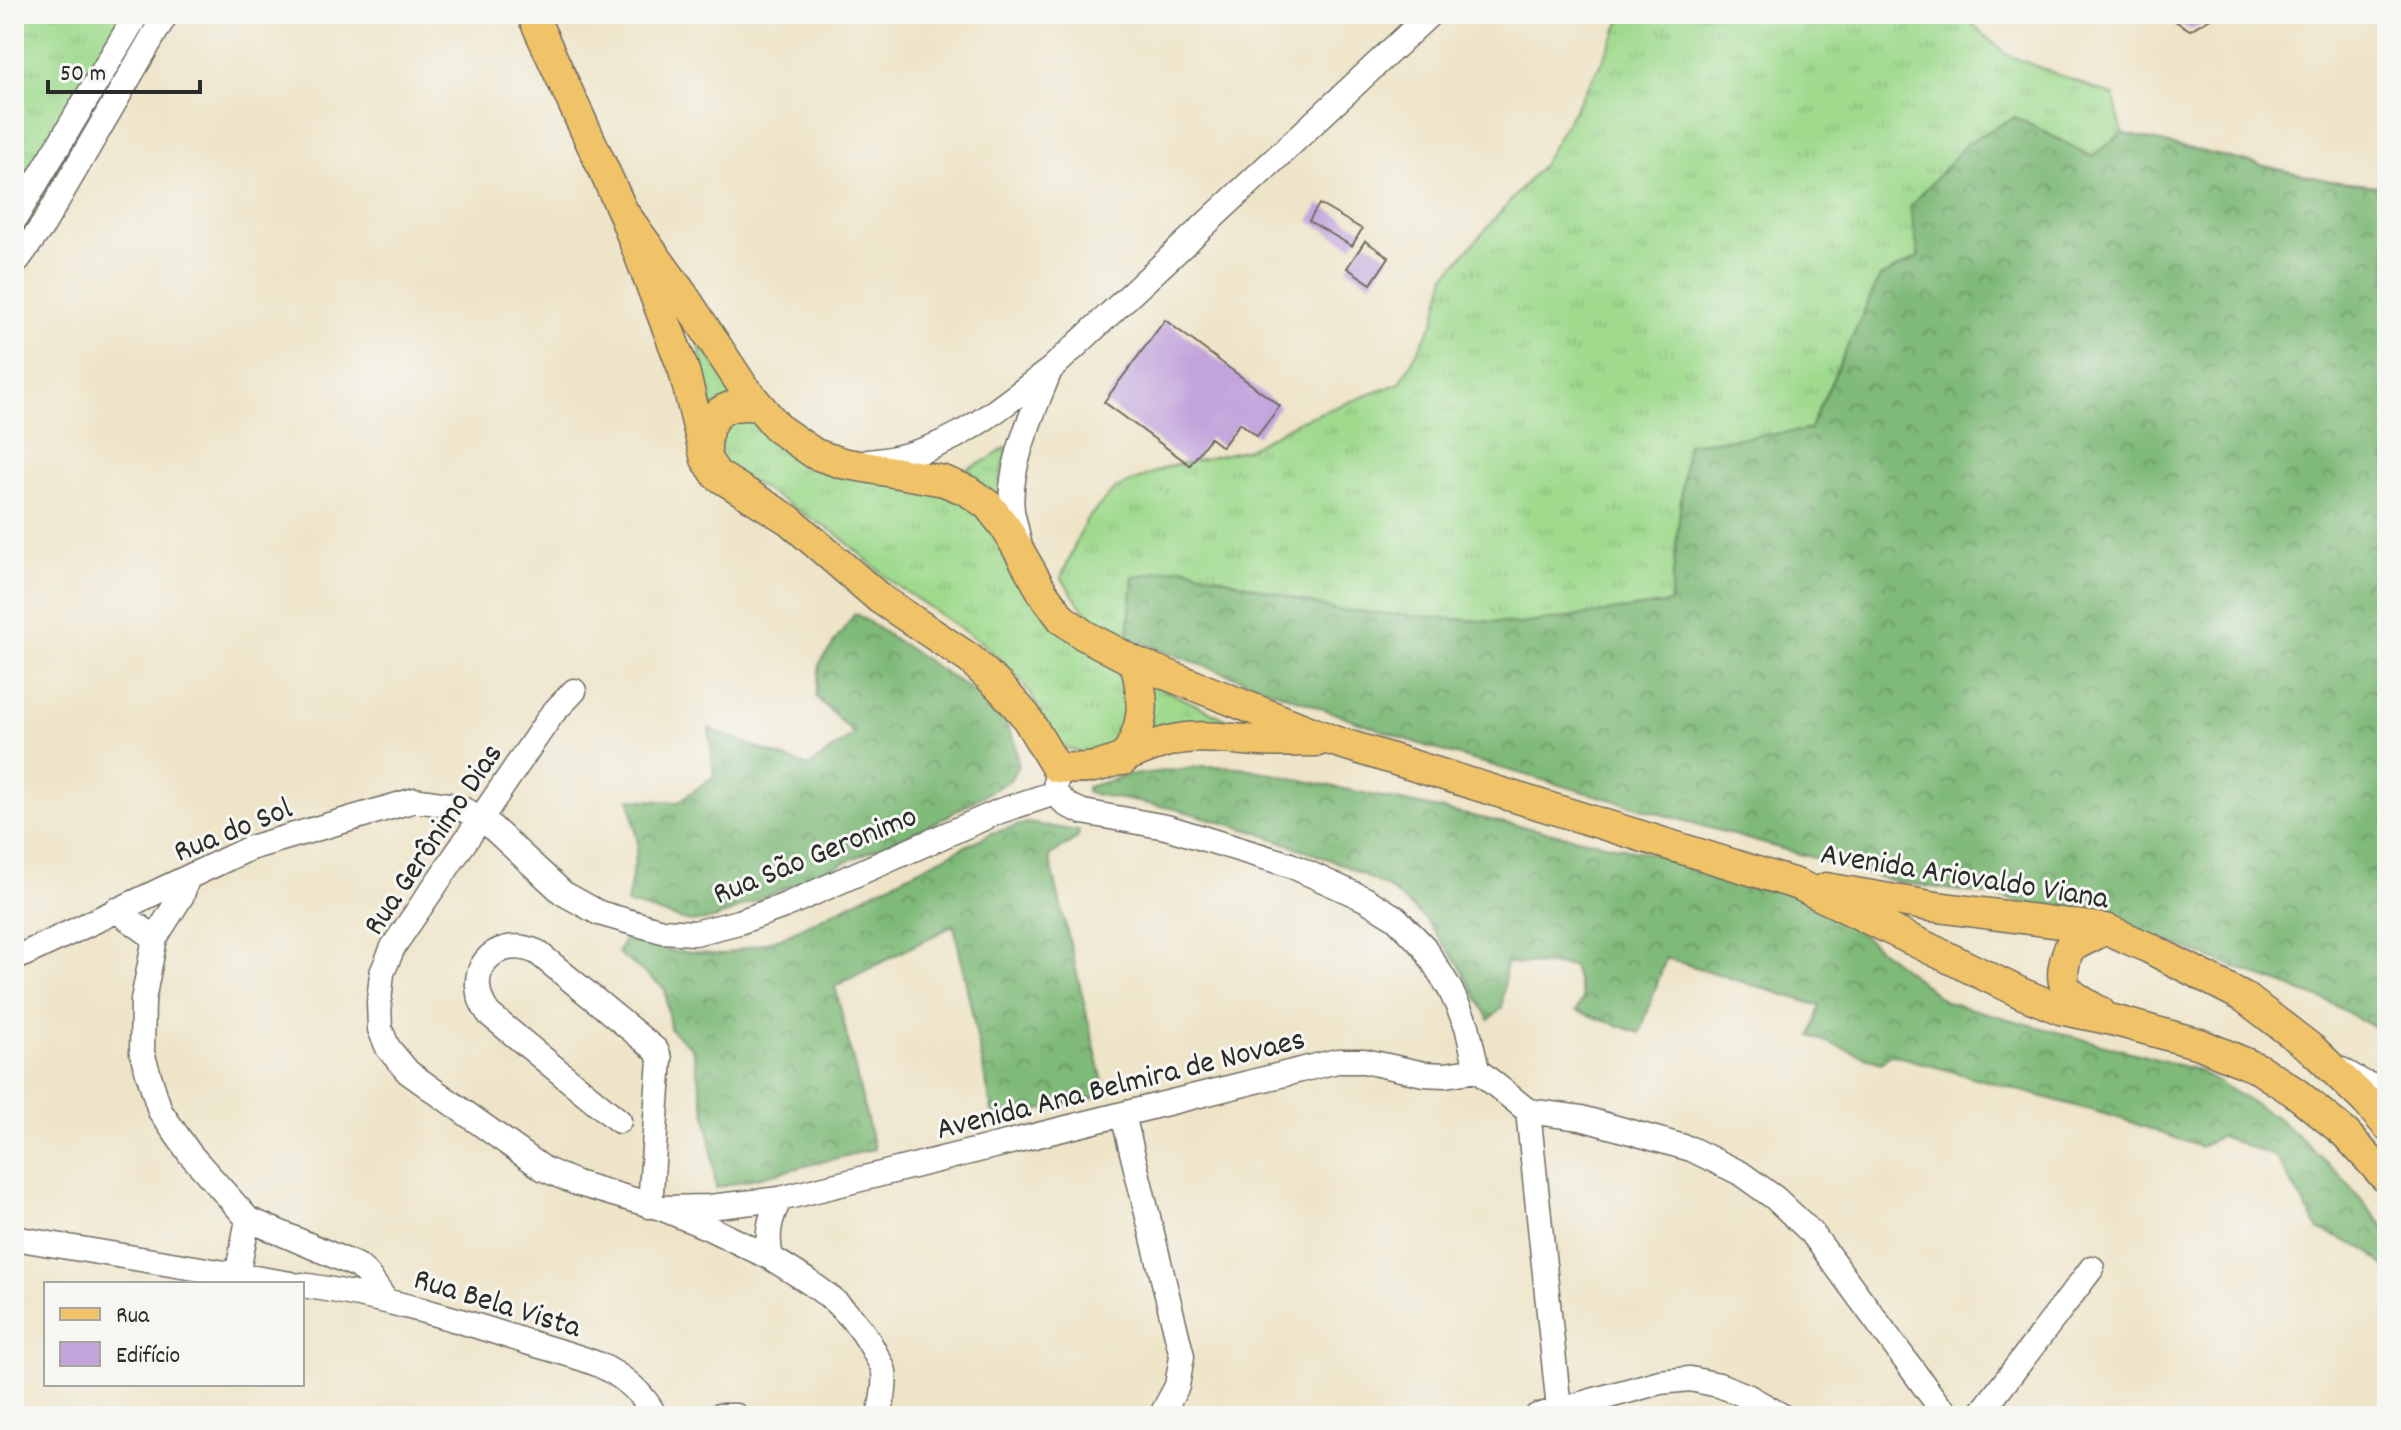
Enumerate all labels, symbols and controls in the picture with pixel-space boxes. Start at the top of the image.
scale bar [48,44,200,94]
text: 50 m [60,58,106,92]
street label: Rua Gerônimo Dias [354,735,517,946]
street label: Rua do Sol [168,788,300,877]
street label: Rua São Geronimo [707,796,925,920]
street label: Avenida Ariovaldo Viana [1817,833,2112,925]
street label: Avenida Ana Belmira de Novaes [932,1019,1311,1155]
street label: Rua Bela Vista [407,1259,587,1353]
legend [44,1282,304,1386]
text: Rua [116,1300,150,1334]
text: Edifício [116,1340,180,1374]

